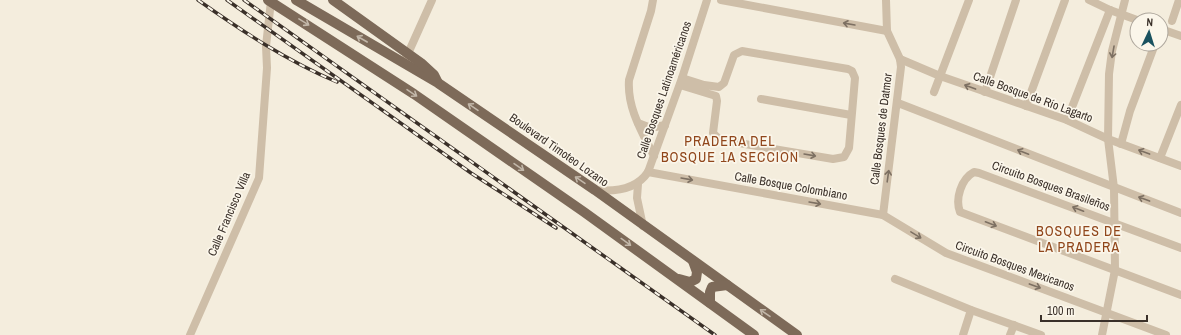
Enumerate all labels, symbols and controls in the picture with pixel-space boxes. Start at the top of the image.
north arrow [1129,12,1169,52]
text: N [1146,15,1153,29]
one-way arrow [298,18,309,26]
street label: Calle Bosques Latinoaméricanos [633,19,695,161]
one-way arrow [843,20,856,28]
one-way arrow [356,35,368,43]
one-way arrow [1108,45,1116,58]
street label: Calle Bosque de Río Lagarto [971,68,1095,126]
street label: Calle Bosques de Datmor [866,72,896,186]
one-way arrow [964,83,977,90]
one-way arrow [407,89,418,97]
one-way arrow [468,103,479,111]
street label: Boulevard Timoteo Lozano [506,110,612,190]
district label: PRADERA DEL BOSQUE 1A SECCION [661,132,799,166]
one-way arrow [1018,148,1030,156]
one-way arrow [1139,148,1151,156]
one-way arrow [803,152,816,160]
street label: Circuito Bosques Brasileños [990,157,1112,215]
one-way arrow [514,163,525,171]
street label: Calle Bosque Colombiano [733,168,849,204]
street label: Calle Francisco Villa [204,169,254,259]
one-way arrow [884,170,892,183]
one-way arrow [680,175,693,183]
one-way arrow [575,176,586,184]
one-way arrow [1139,195,1151,203]
one-way arrow [808,199,821,207]
one-way arrow [1072,205,1084,213]
one-way arrow [984,220,996,228]
district label: BOSQUES DE LA PRADERA [1036,222,1122,256]
one-way arrow [910,231,921,239]
street label: Circuito Bosques Mexicanos [953,237,1077,295]
one-way arrow [620,238,631,246]
one-way arrow [1029,283,1041,291]
scale bar [1041,297,1147,323]
text: 100 m [1047,303,1074,319]
one-way arrow [760,309,771,317]

